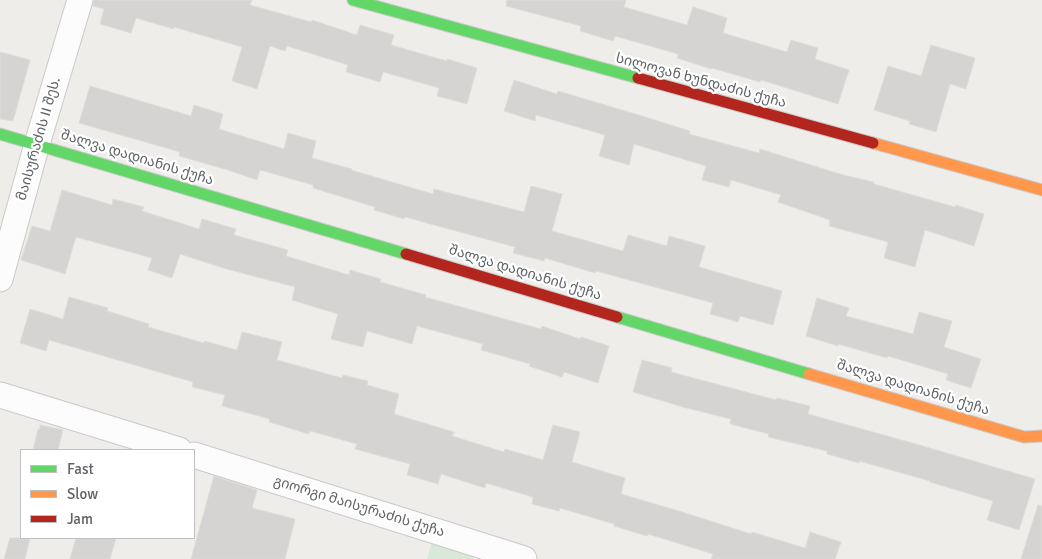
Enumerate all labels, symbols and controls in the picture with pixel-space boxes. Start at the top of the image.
street label: სილოვან ხუნდაძის ქუჩა [614,50,788,112]
street label: მაისურაძის II შეს. [13,75,65,203]
street label: შალვა დადიანის ქუჩა [59,127,215,189]
street label: შალვა დადიანის ქუჩა [447,242,603,304]
street label: შალვა დადიანის ქუჩა [835,357,991,419]
legend [20,449,195,539]
text: Fast [67,460,94,478]
street label: გიორგი მაისურაძის ქუჩა [271,473,447,541]
text: Slow [67,485,98,503]
text: Jam [67,510,93,528]

